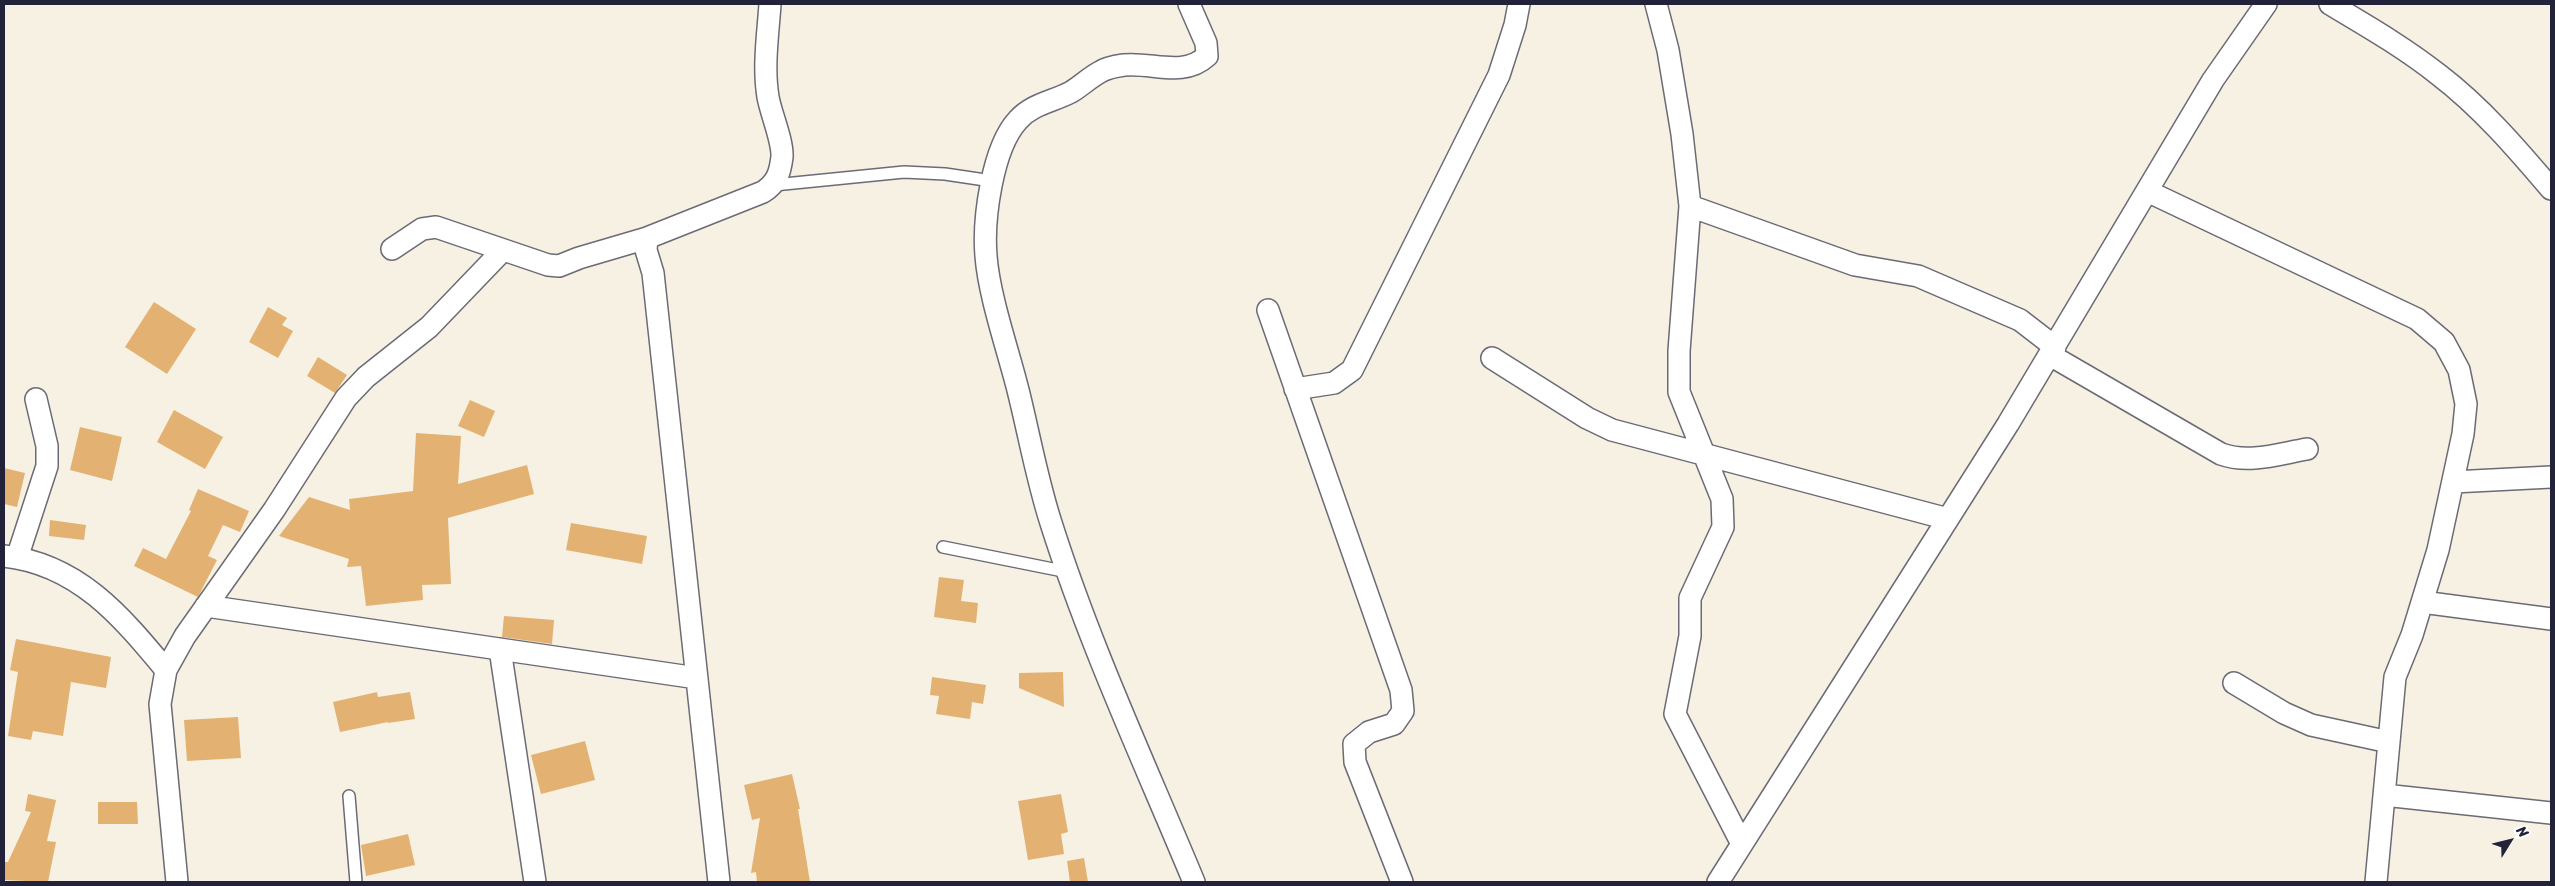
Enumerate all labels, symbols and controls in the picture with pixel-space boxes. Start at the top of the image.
north arrow [2485,816,2535,866]
text: N [2510,821,2535,843]

